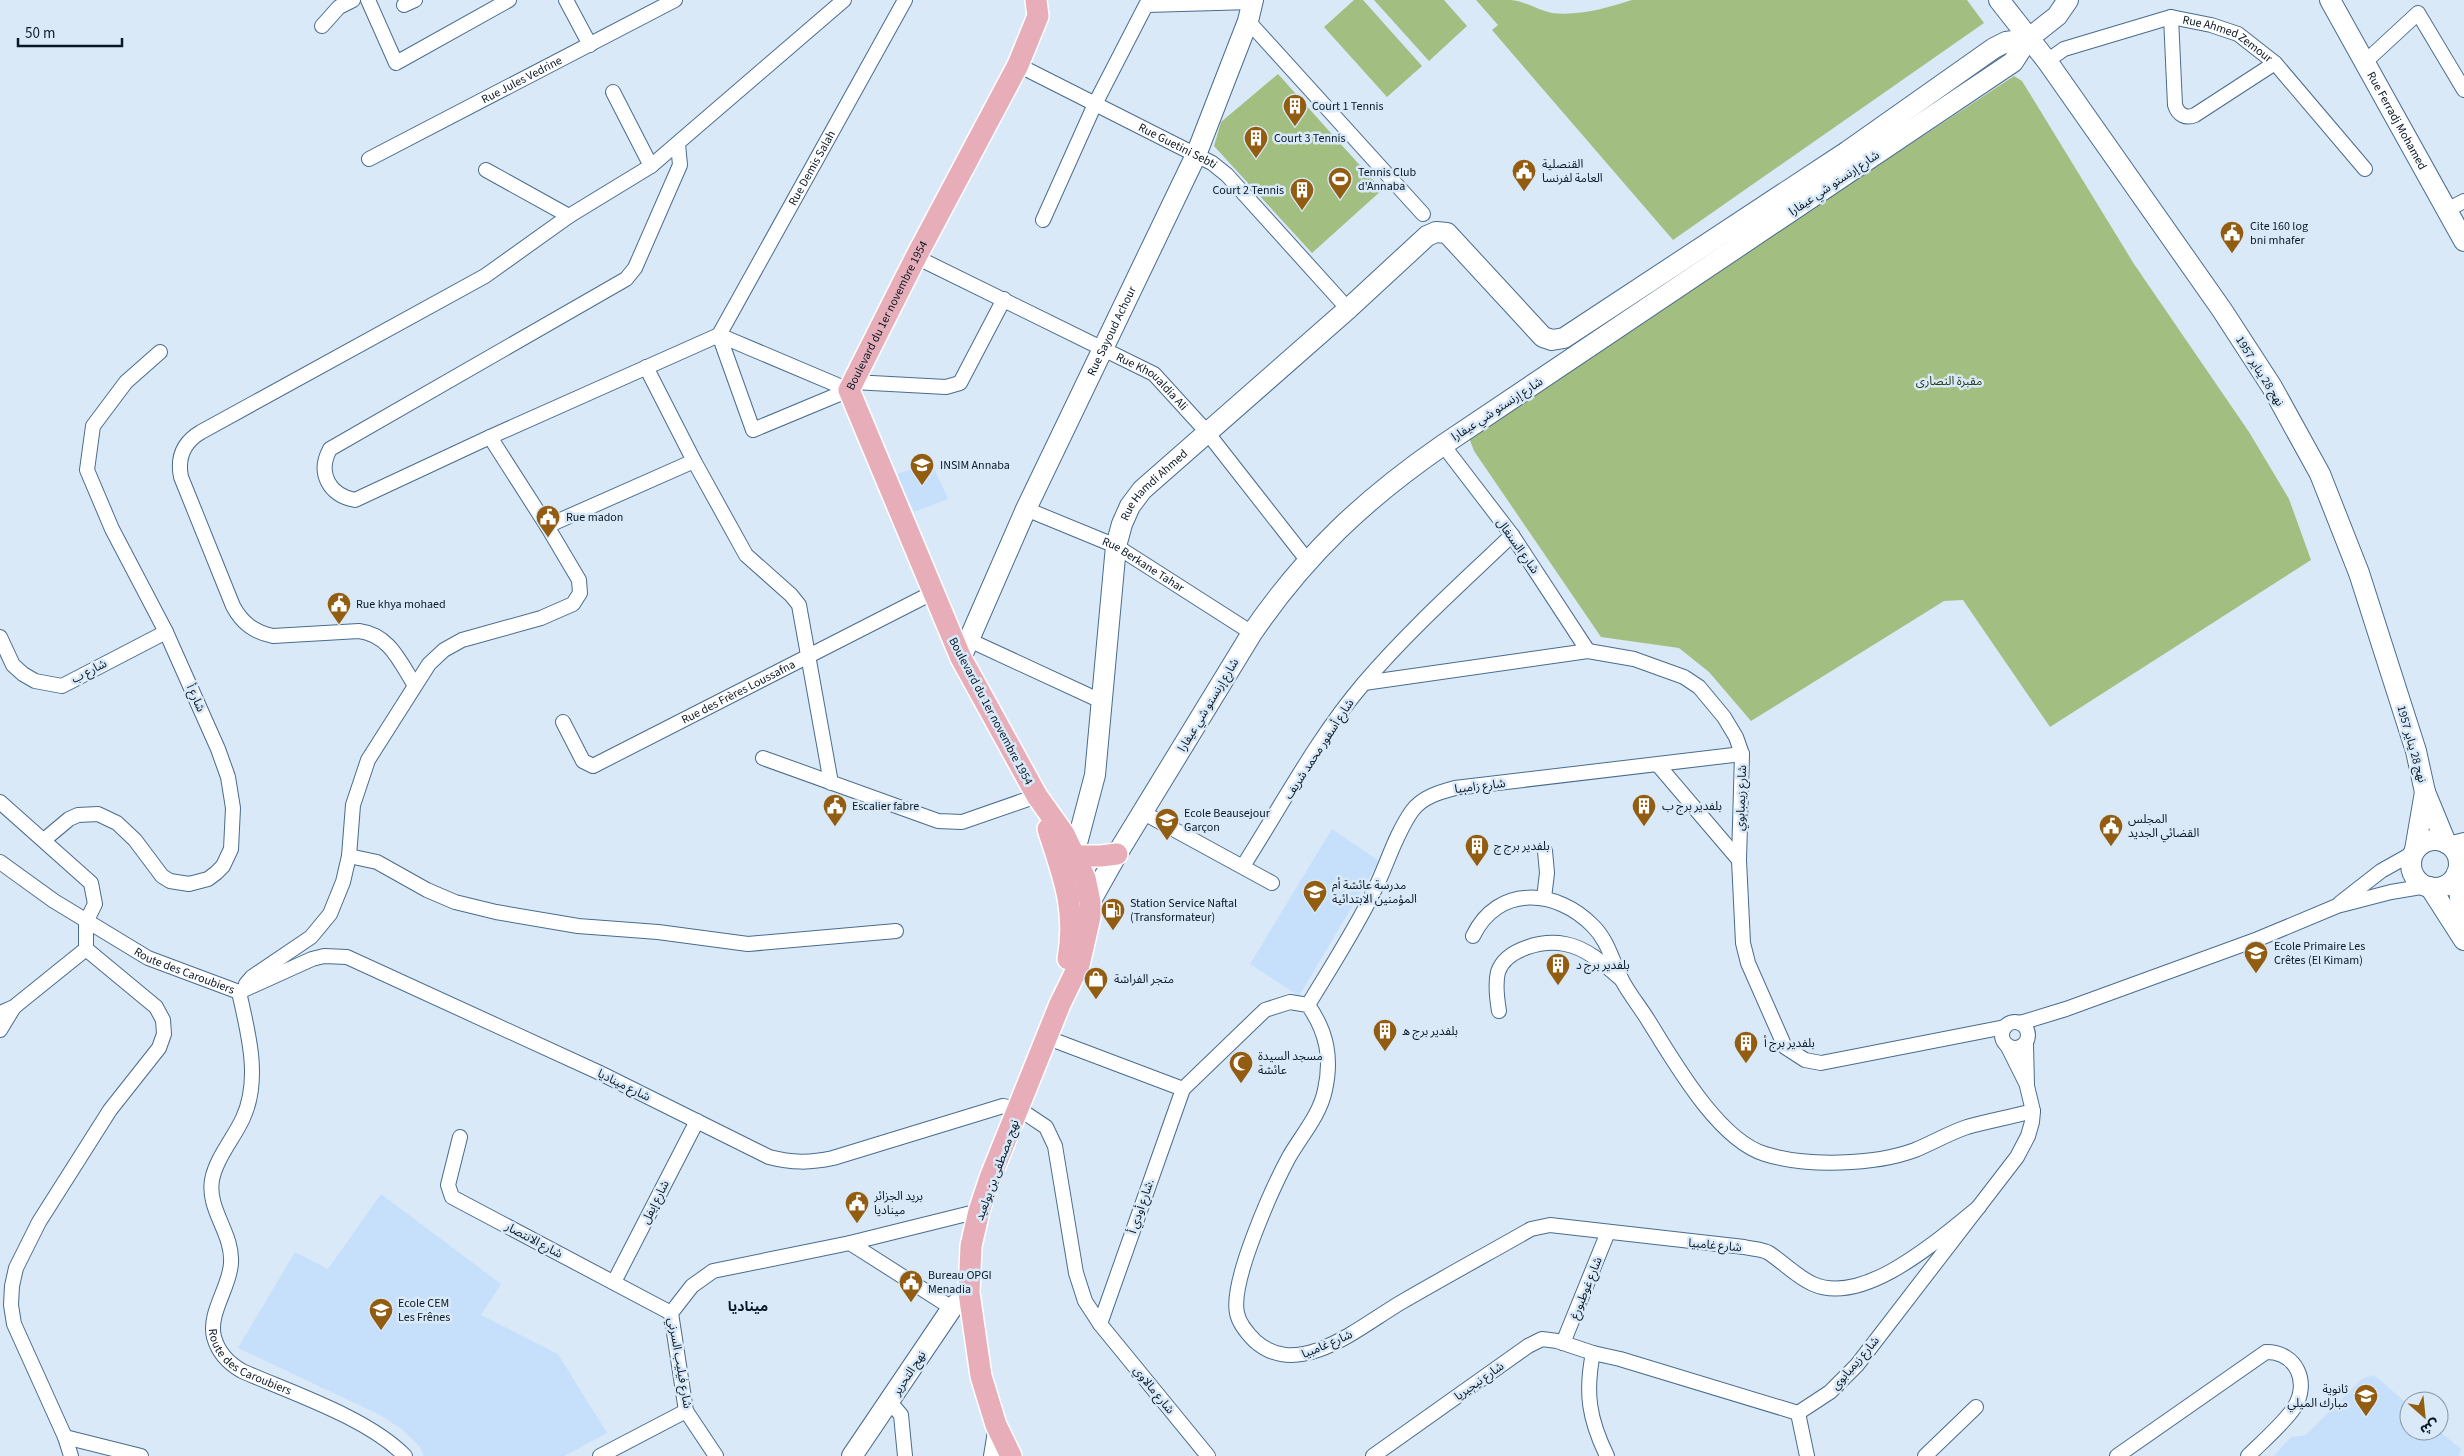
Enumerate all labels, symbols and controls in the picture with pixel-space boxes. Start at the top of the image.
street label: Rue Ahmed Zemour [2181,11,2276,67]
scale bar [18,15,121,47]
text: 50 m [25,23,55,44]
street label: Rue Jules Vedrine [479,52,565,108]
street label: Rue Ferradj Mohamed [2362,69,2431,173]
building icon: Court 1 Tennis [1282,93,1308,127]
place label: Court 1 Tennis [1312,98,1384,115]
street label: Rue Guetini Sebti [1135,119,1221,173]
building icon: Court 3 Tennis [1243,125,1269,159]
street label: Rue Demis Salah [784,128,840,209]
place label: Court 3 Tennis [1274,130,1346,147]
street label: شارع إرنستو شي عيفارا [1786,147,1883,221]
place label: القنصلية العامة لفرنسا [1542,156,1603,187]
public building icon: القنصلية العامة لفرنسا [1511,158,1537,192]
place label: Tennis Club d'Annaba [1358,164,1417,195]
sports icon: Tennis Club d'Annaba [1327,166,1353,200]
building icon: Court 2 Tennis [1289,177,1315,211]
place label: Court 2 Tennis [1212,182,1284,199]
place label: Cite 160 log bni mhafer [2250,218,2308,249]
public building icon: Cite 160 log bni mhafer [2219,220,2245,254]
street label: Boulevard du 1er novembre 1954 [842,238,932,393]
street label: Rue Sayoud Achour [1083,283,1141,379]
street label: نهج 28 يناير 1957 [2231,333,2288,410]
street label: Rue Khoualdia Ali [1113,349,1191,415]
street label: شارع إرنستو شي عيفارا [1448,373,1547,446]
park label: مقبرة النصارى [1916,373,1982,390]
street label: Rue Hamdi Ahmed [1117,446,1192,524]
school or university icon: INSIM Annaba [909,452,935,486]
place label: INSIM Annaba [940,457,1010,474]
public building icon: Rue madon [535,504,561,538]
place label: Rue madon [566,509,623,526]
street label: شارع السنغال [1492,515,1543,577]
street label: Rue Berkane Tahar [1099,533,1188,597]
public building icon: Rue khya mohaed [326,591,352,625]
place label: Rue khya mohaed [356,596,446,613]
street label: Boulevard du 1er novembre 1954 [944,634,1037,788]
street label: شارع ب [69,655,110,688]
street label: شارع إرنستو شي عيفارا [1174,655,1244,756]
street label: Rue des Frères Loussafna [678,656,798,729]
street label: شارع أ [182,682,209,715]
street label: شارع أسفور محمد شريف [1281,696,1358,803]
street label: نهج 28 يناير 1957 [2392,704,2431,785]
street label: شارع زيمبابوي [1732,765,1752,831]
street label: شارع زامبيا [1454,775,1506,798]
public building icon: Escalier fabre [822,793,848,827]
building icon: بلفدير برج ب [1631,793,1657,827]
place label: Escalier fabre [852,798,919,815]
place label: بلفدير برج ب [1662,798,1722,815]
place label: Ecole Beausejour Garçon [1184,805,1271,836]
school or university icon: Ecole Beausejour Garçon [1154,807,1180,841]
place label: المجلس القضائي الجديد [2128,811,2199,843]
public building icon: المجلس القضائي الجديد [2098,813,2124,847]
building icon: بلفدير برج ج [1464,833,1490,867]
place label: بلفدير برج ج [1494,838,1550,855]
place label: مدرسة عائشة أم المؤمنين الابتدائية [1332,877,1417,908]
school or university icon: مدرسة عائشة أم المؤمنين الابتدائية [1302,879,1328,913]
place label: Station Service Naftal (Transformateur) [1130,895,1237,926]
fuel station icon: Station Service Naftal (Transformateur) [1100,897,1126,931]
place label: Ecole Primaire Les Crêtes (El Kimam) [2274,938,2365,969]
school or university icon: Ecole Primaire Les Crêtes (El Kimam) [2243,940,2269,974]
street label: Route des Caroubiers [131,943,237,999]
building icon: بلفدير برج د [1545,952,1571,986]
place label: بلفدير برج د [1576,957,1630,974]
shop icon: متجر الفراشة [1083,966,1109,1000]
place label: متجر الفراشة [1114,971,1174,988]
building icon: بلفدير برج ه [1372,1018,1398,1052]
place label: بلفدير برج ه [1402,1023,1458,1040]
building icon: بلفدير برج أ [1733,1030,1759,1064]
place label: بلفدير برج أ [1764,1035,1815,1052]
place label: مسجد السيدة عائشة [1258,1048,1323,1079]
mosque icon: مسجد السيدة عائشة [1228,1050,1254,1084]
street label: شارع ميناديا [594,1065,653,1106]
street label: نهج مصطفى بن بولعيد [971,1117,1024,1223]
street label: شارع أودي أ. [1124,1176,1160,1236]
street label: شارع إيفل [637,1177,674,1227]
place label: بريد الجزائر ميناديا [873,1188,923,1219]
public building icon: بريد الجزائر ميناديا [844,1190,870,1224]
street label: شارع الانتصار [501,1218,565,1263]
street label: شارع غامبيا [1687,1235,1742,1256]
street label: شارع غوطبورغ [1566,1254,1607,1322]
place label: Bureau OPGI Menadia [928,1267,992,1298]
public building icon: Bureau OPGI Menadia [898,1269,924,1303]
place label: Ecole CEM Les Frênes [398,1295,450,1326]
school or university icon: Ecole CEM Les Frênes [368,1297,394,1331]
district label: ميناديا [728,1297,768,1317]
street label: شارع فيليب السرني [662,1316,696,1410]
street label: شارع غامبيا [1299,1326,1355,1363]
street label: Route des Caroubiers [204,1328,294,1400]
street label: شارع زيمبابوي [1827,1333,1884,1394]
street label: نهج التحرير [888,1348,930,1400]
street label: شارع نيجيريا [1451,1358,1508,1405]
street label: شارع مالاوي [1128,1363,1178,1418]
place label: ثانوية مبارك الميلي [2287,1381,2348,1413]
school or university icon: ثانوية مبارك الميلي [2353,1383,2379,1417]
north arrow [2399,1391,2449,1441]
text: ش [2416,1413,2443,1440]

